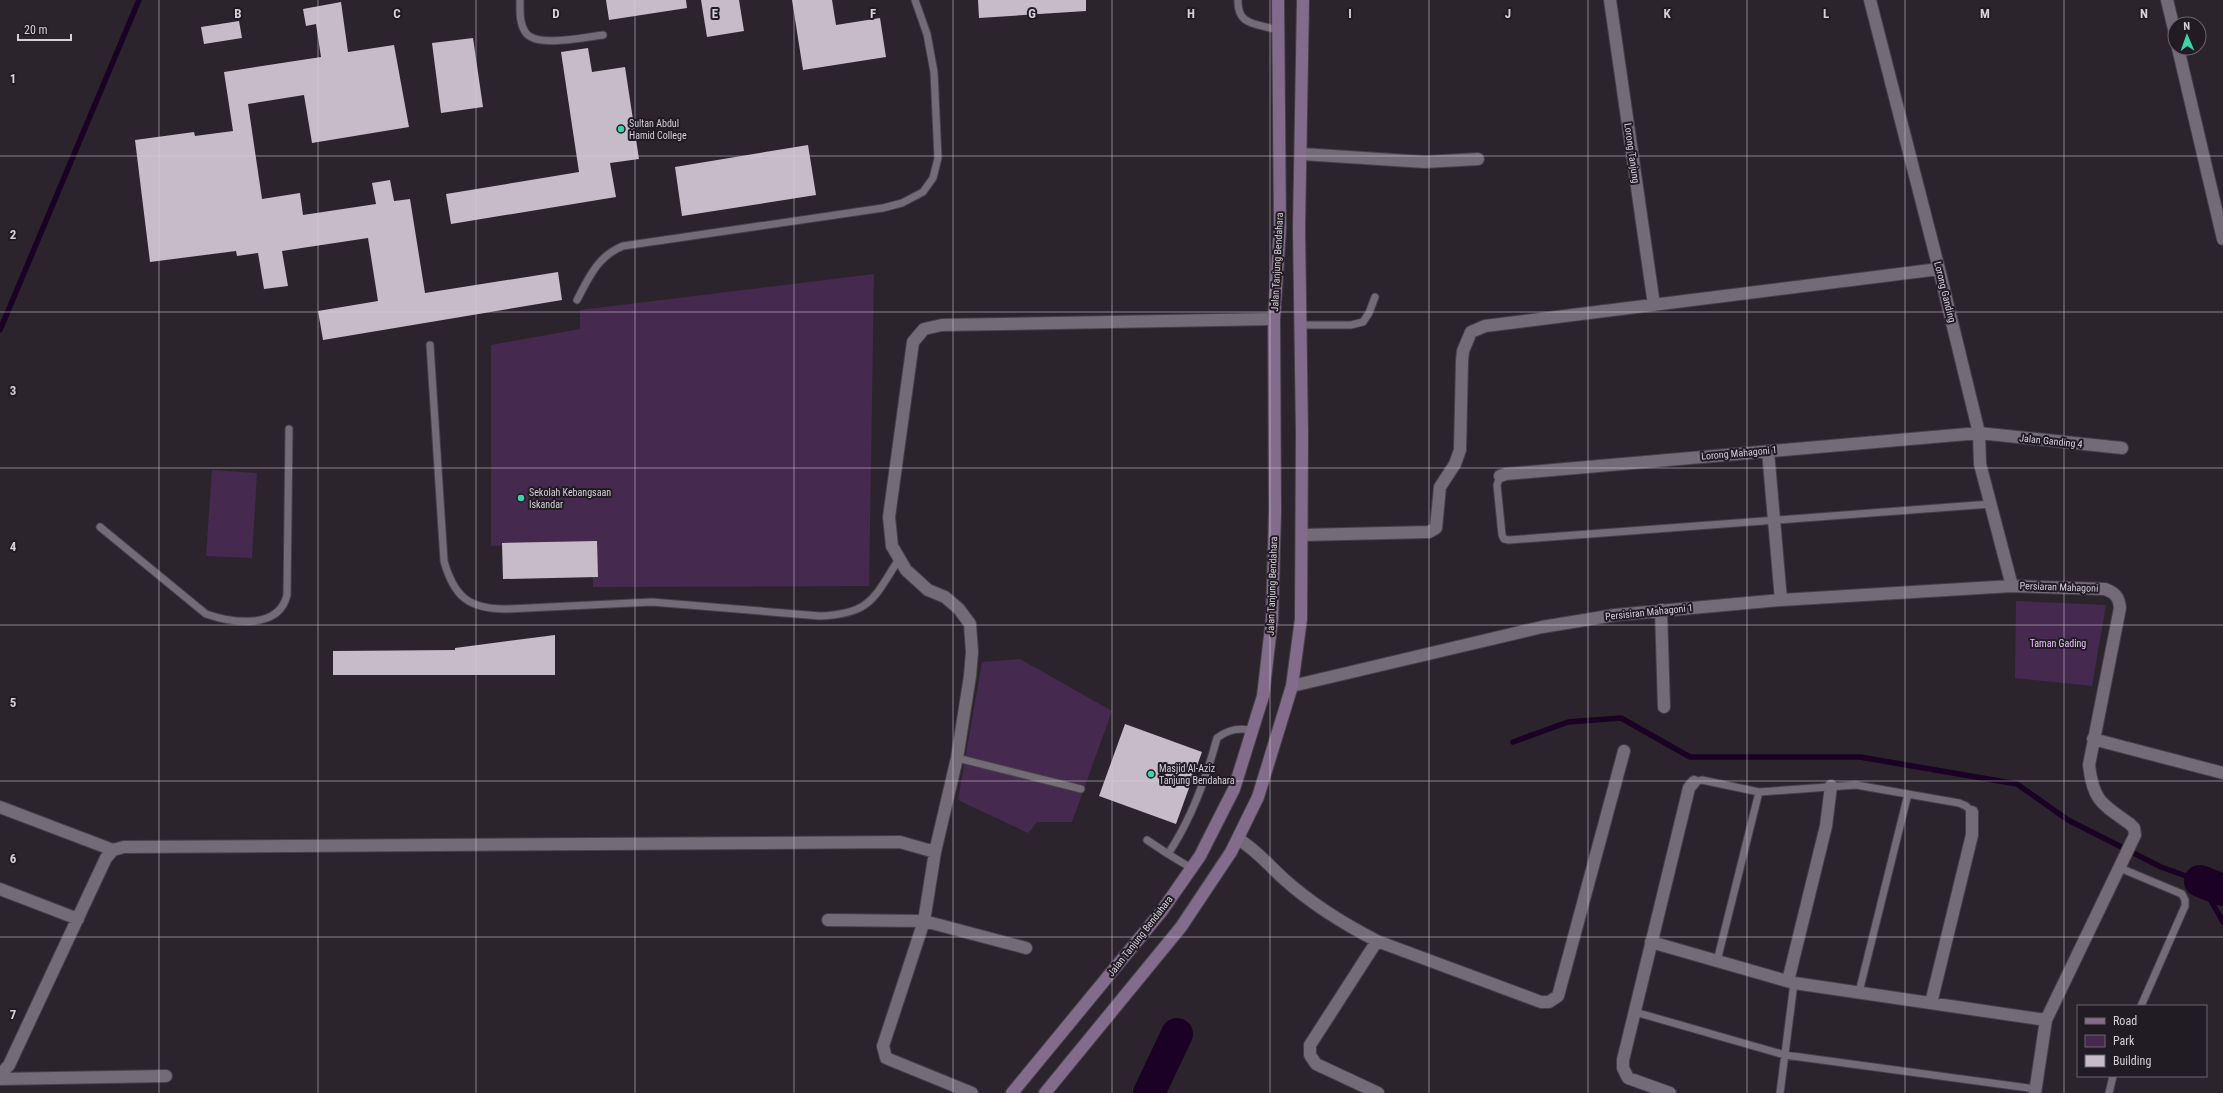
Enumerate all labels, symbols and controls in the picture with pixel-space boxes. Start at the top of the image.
text: B [234,6,242,21]
text: C [393,6,401,21]
text: D [552,6,560,21]
text: E [712,6,719,21]
text: F [870,6,876,21]
text: G [1028,6,1036,21]
text: H [1187,6,1195,21]
text: I [1348,6,1352,21]
text: J [1505,6,1511,21]
text: K [1663,6,1671,21]
text: L [1823,6,1829,21]
text: M [1980,6,1990,21]
text: N [2140,6,2148,21]
scale bar [18,16,71,42]
north arrow [2167,16,2207,56]
text: N [2183,20,2191,33]
text: 20 m [24,23,48,37]
text: 1 [10,71,16,86]
place label: Sultan Abdul Hamid College [629,118,687,141]
street label: Lorong Tanjung [1622,122,1642,184]
marker: Sultan Abdul Hamid College [616,124,626,134]
street label: Jalan Tanjung Bendahara [1269,212,1285,312]
text: 2 [10,227,17,242]
street label: Lorong Ganding [1932,260,1958,324]
text: 3 [10,383,16,398]
street label: Jalan Ganding 4 [2019,432,2083,450]
street label: Lorong Mahagoni 1 [1701,444,1777,462]
place label: Sekolah Kebangsaan Iskandar [529,487,611,510]
marker: Sekolah Kebangsaan Iskandar [516,493,526,503]
street label: Jalan Tanjung Bendahara [1265,536,1279,636]
text: 4 [10,539,17,554]
street label: Persiaran Mahagoni [2019,580,2099,594]
street label: Persisiran Mahagoni 1 [1605,602,1693,622]
park label: Taman Gading [2030,638,2086,649]
text: 5 [10,695,17,710]
place label: Masjid Al-Aziz Tanjung Bendahara [1159,763,1235,786]
marker: Masjid Al-Aziz Tanjung Bendahara [1146,769,1156,779]
text: 6 [10,851,17,866]
street label: Jalan Tanjung Bendahara [1105,893,1175,978]
legend [2077,1005,2207,1077]
text: 7 [10,1007,17,1022]
text: Road [2113,1014,2137,1028]
text: Park [2113,1034,2135,1048]
text: Building [2113,1054,2151,1068]

